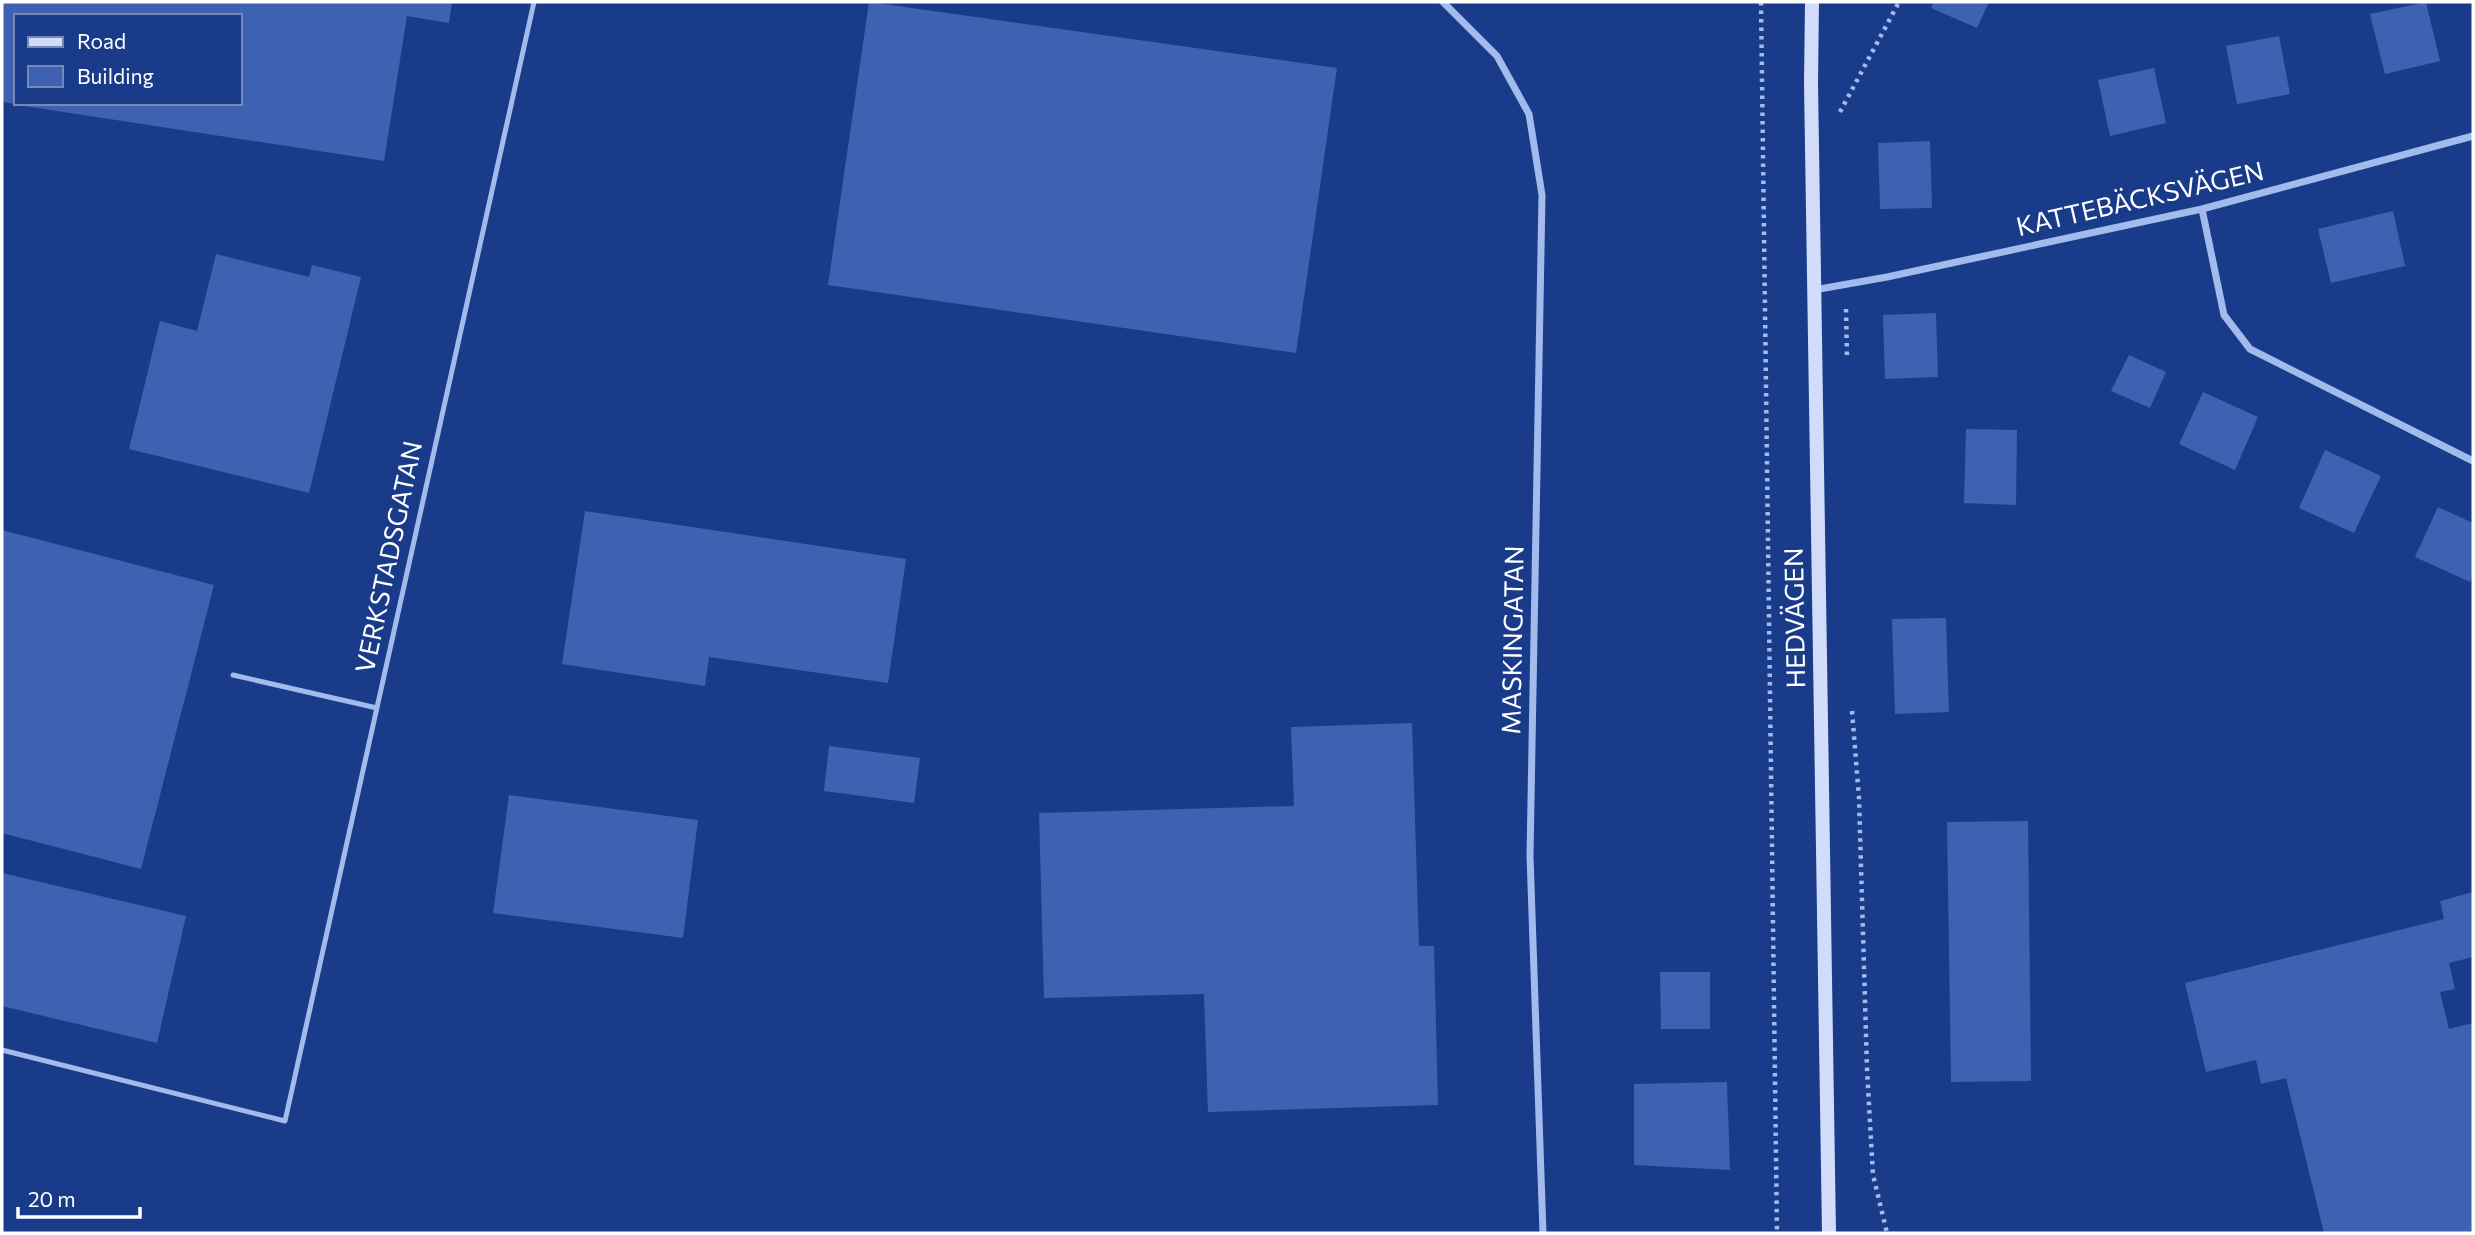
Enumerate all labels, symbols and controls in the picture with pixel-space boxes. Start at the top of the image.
legend [14,14,242,105]
text: Road [77,28,126,53]
text: Building [77,63,154,88]
street label: KATTEBÄCKSVÄGEN [2013,154,2266,241]
street label: VERKSTADSGATAN [348,438,427,676]
street label: MASKINGATAN [1494,545,1529,735]
street label: HEDVÄGEN [1777,547,1810,689]
scale bar [18,1176,140,1220]
text: 20 m [28,1186,76,1211]

